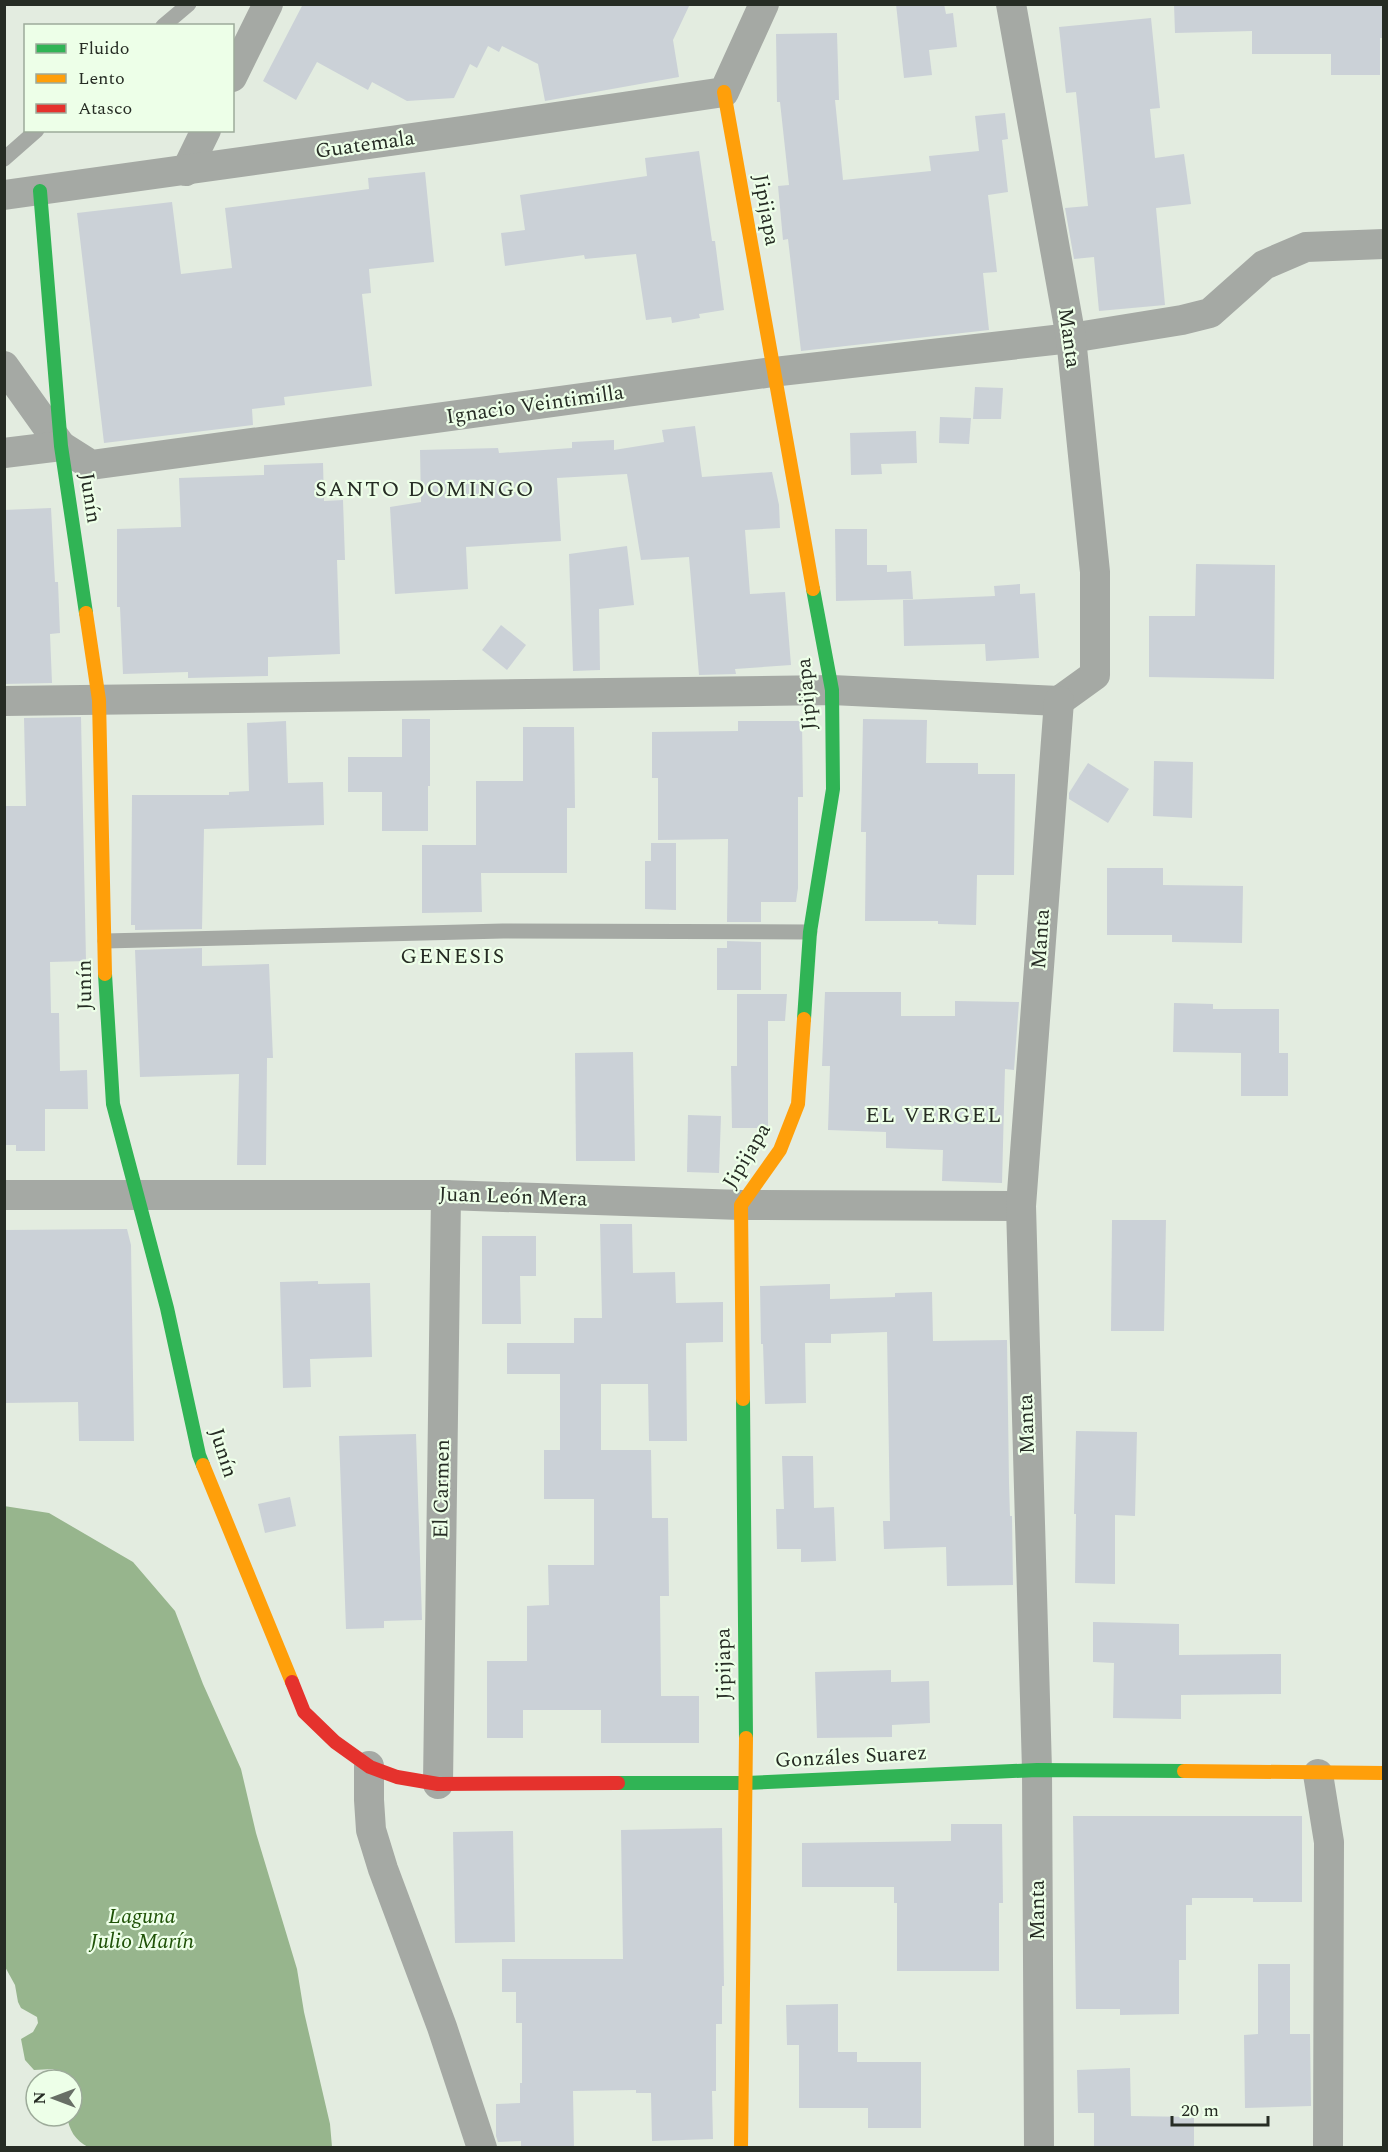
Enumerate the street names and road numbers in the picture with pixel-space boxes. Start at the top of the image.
street label: Guatemala [313,122,418,168]
street label: Jipijapa [744,172,788,249]
street label: Manta [1049,306,1089,371]
street label: Ignacio Veintimilla [444,377,627,433]
street label: Junín [70,470,110,526]
street label: Jipijapa [788,656,826,731]
street label: Manta [1023,907,1059,970]
street label: Junín [69,959,101,1011]
street label: Jipijapa [715,1116,780,1195]
street label: Juan León Mera [438,1178,589,1216]
street label: Manta [1010,1393,1044,1455]
street label: Junín [200,1424,246,1482]
street label: El Carmen [425,1439,459,1539]
street label: Jipijapa [707,1627,741,1700]
street label: Gonzáles Suarez [774,1737,928,1777]
street label: Manta [1022,1879,1054,1940]

